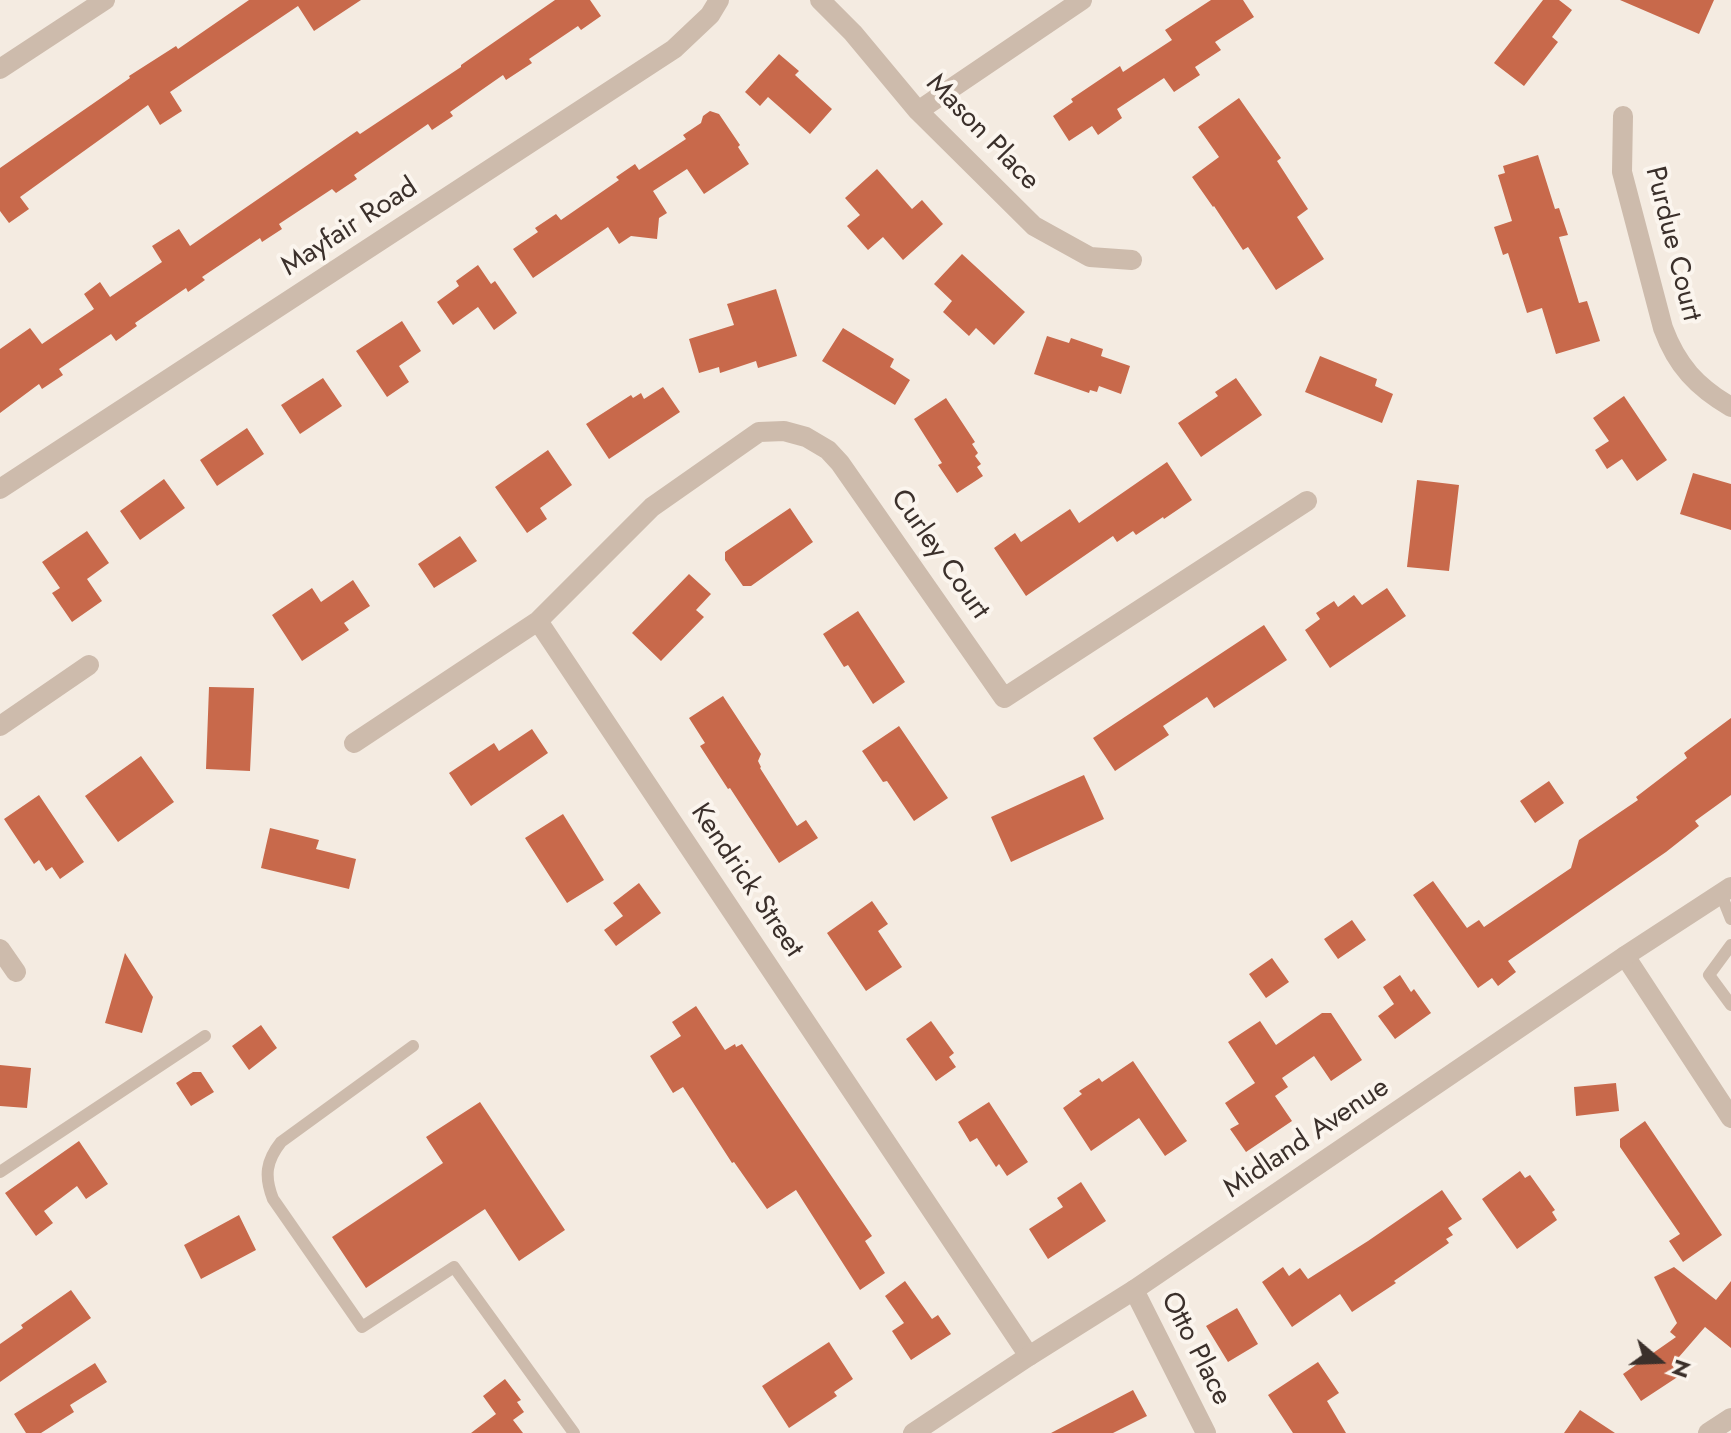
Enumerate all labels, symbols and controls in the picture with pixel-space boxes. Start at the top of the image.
street label: Mason Place [918,68,1046,198]
street label: Purdue Court [1637,163,1707,325]
street label: Mayfair Road [276,172,424,284]
street label: Curley Court [882,484,996,626]
street label: Kendrick Street [682,798,810,964]
street label: Midland Avenue [1218,1071,1396,1207]
street label: Otto Place [1152,1287,1238,1411]
north arrow [1619,1321,1699,1401]
text: N [1664,1355,1700,1382]

